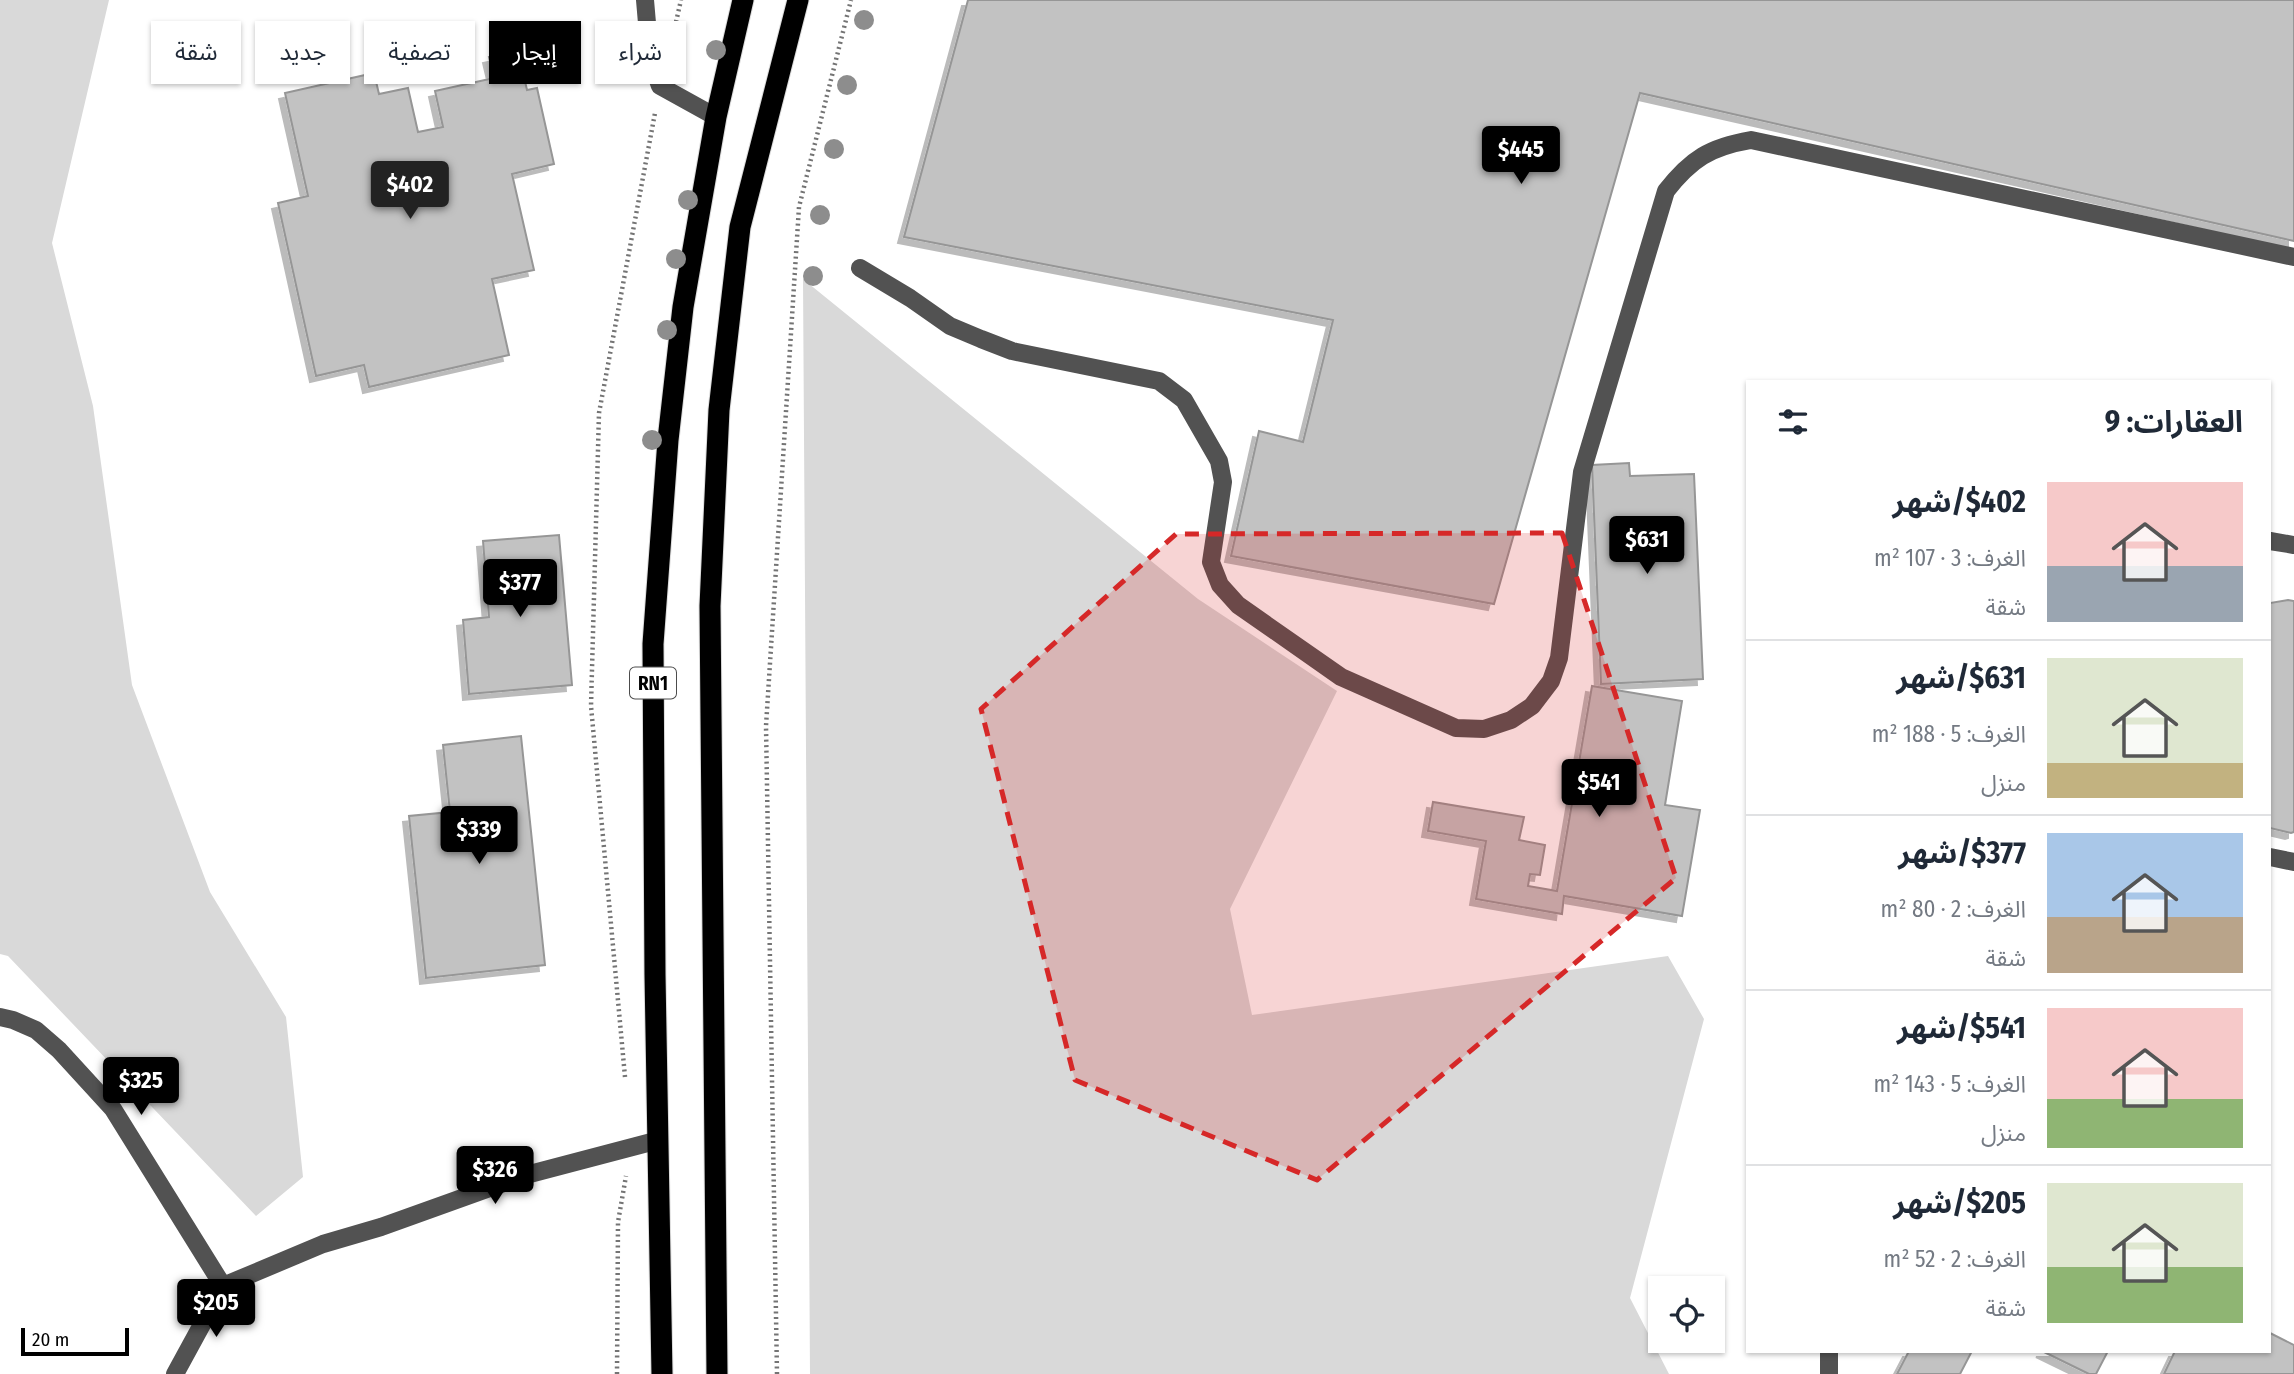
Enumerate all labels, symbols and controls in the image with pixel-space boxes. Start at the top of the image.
chip: شقة [151,21,241,84]
chip: جديد [255,21,350,84]
chip: تصفية [364,21,475,84]
chip: إيجار [489,21,581,84]
chip: شراء [595,21,686,84]
pin: $445 [1480,127,1562,186]
text: $445 [1498,135,1544,163]
pin: $402 [369,162,451,221]
text: $402 [387,170,433,198]
icon: filters [1774,403,1812,441]
text: العقارات: 9 [2105,404,2243,440]
text: $402/شهر [1892,484,2026,520]
icon: home [2103,510,2187,594]
pin: $631 [1606,516,1688,576]
text: $631 [1625,525,1669,553]
text: الغرف: 3 · 107 m² [1874,544,2026,572]
pin: $377 [479,560,561,619]
text: $377 [499,568,541,596]
text: شقة [1985,593,2026,621]
text: $631/شهر [1896,660,2026,696]
road number: RN1 [630,668,676,698]
icon: home [2103,686,2187,770]
text: الغرف: 5 · 188 m² [1872,720,2026,748]
pin: $541 [1558,760,1640,819]
text: $541 [1578,768,1620,796]
text: منزل [1981,769,2026,797]
pin: $339 [438,806,520,866]
text: $339 [457,815,501,843]
text: $377/شهر [1898,835,2026,871]
icon: home [2103,861,2187,945]
text: الغرف: 2 · 80 m² [1881,895,2026,923]
text: شقة [1985,944,2026,972]
text: $541/شهر [1897,1010,2026,1046]
icon: home [2103,1036,2187,1120]
pin: $325 [100,1058,182,1117]
text: $325 [119,1066,163,1094]
text: الغرف: 5 · 143 m² [1874,1070,2026,1098]
text: منزل [1981,1119,2026,1147]
pin: $326 [454,1146,536,1206]
text: $326 [473,1155,517,1183]
text: $205/شهر [1893,1185,2026,1221]
icon: home [2103,1211,2187,1295]
text: الغرف: 2 · 52 m² [1884,1245,2026,1273]
map controls [1648,1276,1725,1353]
button: locate [1648,1276,1725,1353]
pin: $205 [175,1280,257,1339]
text: $205 [193,1288,239,1316]
text: شقة [1985,1294,2026,1322]
scale bar [21,1325,130,1357]
text: 20 m [32,1328,69,1351]

